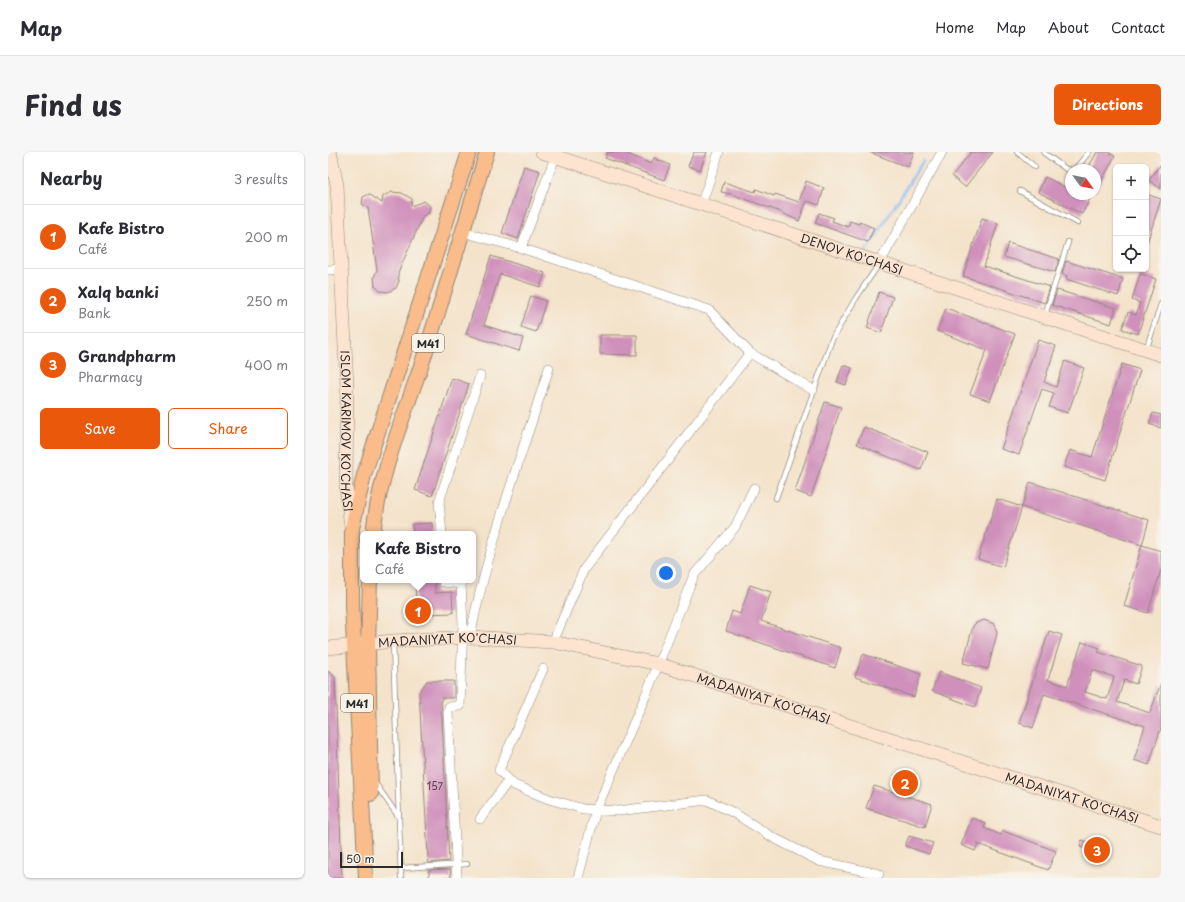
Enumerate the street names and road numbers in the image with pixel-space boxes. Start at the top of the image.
street label: DENOV KO'CHASI [798,228,905,279]
road number: M41 [412,334,444,352]
street label: ISLOM KARIMOV KO'CHASI [336,350,358,513]
street label: MADANIYAT KO'CHASI [377,628,518,652]
street label: MADANIYAT KO'CHASI [695,668,833,728]
road number: M41 [341,694,373,712]
street label: MADANIYAT KO'CHASI [1003,767,1141,827]

